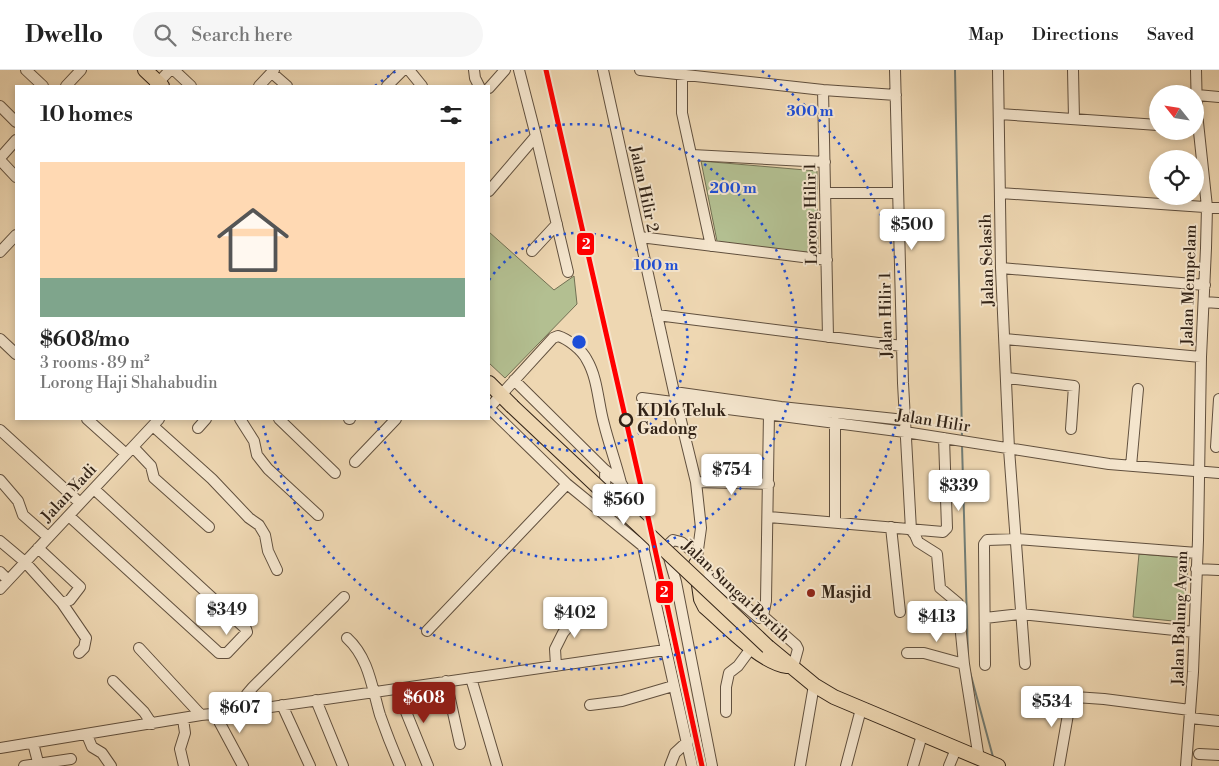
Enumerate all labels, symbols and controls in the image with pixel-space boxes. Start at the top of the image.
search box [133,12,483,57]
text: Dwello [25,20,103,50]
icon: search [151,21,179,49]
text: Search here [191,23,293,47]
text: Map [968,23,1004,46]
text: Directions [1032,23,1119,46]
text: Saved [1147,23,1194,46]
north arrow [1149,85,1204,140]
map controls [1149,85,1204,205]
icon: filters [437,101,465,129]
text: 10 homes [40,102,133,128]
text: 300 m [787,102,834,121]
street label: Jalan Hilir 2 [625,143,663,234]
button: locate [1149,150,1204,205]
street label: Lorong Hilir 1 [800,163,822,265]
text: 200 m [709,179,757,198]
icon: home [208,195,298,285]
pin: $500 [882,208,942,251]
street label: Jalan Selasih [975,213,999,308]
text: $500 [891,215,933,235]
street label: Jalan Mempelam [1177,224,1201,347]
line badge: 2 [576,232,595,256]
text: 2 [582,236,591,254]
text: 100 m [634,256,679,275]
street label: Jalan Hilir 1 [875,272,897,359]
text: $608/mo [40,327,130,353]
centre of rings [570,333,588,351]
text: 3 rooms · 89 m² [40,353,150,373]
text: Lorong Haji Shahabudin [40,373,218,393]
place label: KD16 Teluk Gadong [637,401,727,439]
street label: Jalan Hilir [893,405,972,437]
marker: KD16 Teluk Gadong [619,413,633,427]
pin: $754 [702,454,762,496]
street label: Jalan Yadi [36,460,101,527]
text: $754 [712,460,752,480]
pin: $339 [929,470,989,512]
text: $339 [940,476,978,496]
pin: $560 [594,484,654,526]
text: $560 [603,490,645,510]
street label: Jalan Sungai Bertih [677,535,795,647]
street label: Jalan Balung Ayam [1168,550,1192,687]
line badge: 2 [655,580,674,604]
place label: Masjid [821,583,872,603]
text: 2 [660,584,669,602]
marker: Masjid [805,587,817,599]
pin: $349 [197,594,257,636]
pin: $402 [545,596,605,639]
text: $349 [207,600,247,620]
pin: $413 [907,600,967,643]
text: $402 [554,603,596,623]
text: $413 [918,607,956,627]
pin: $608 [394,682,454,724]
pin: $534 [1022,686,1082,728]
text: $608 [403,688,445,708]
pin: $607 [210,692,270,734]
text: $534 [1032,692,1072,712]
text: $607 [220,698,260,718]

